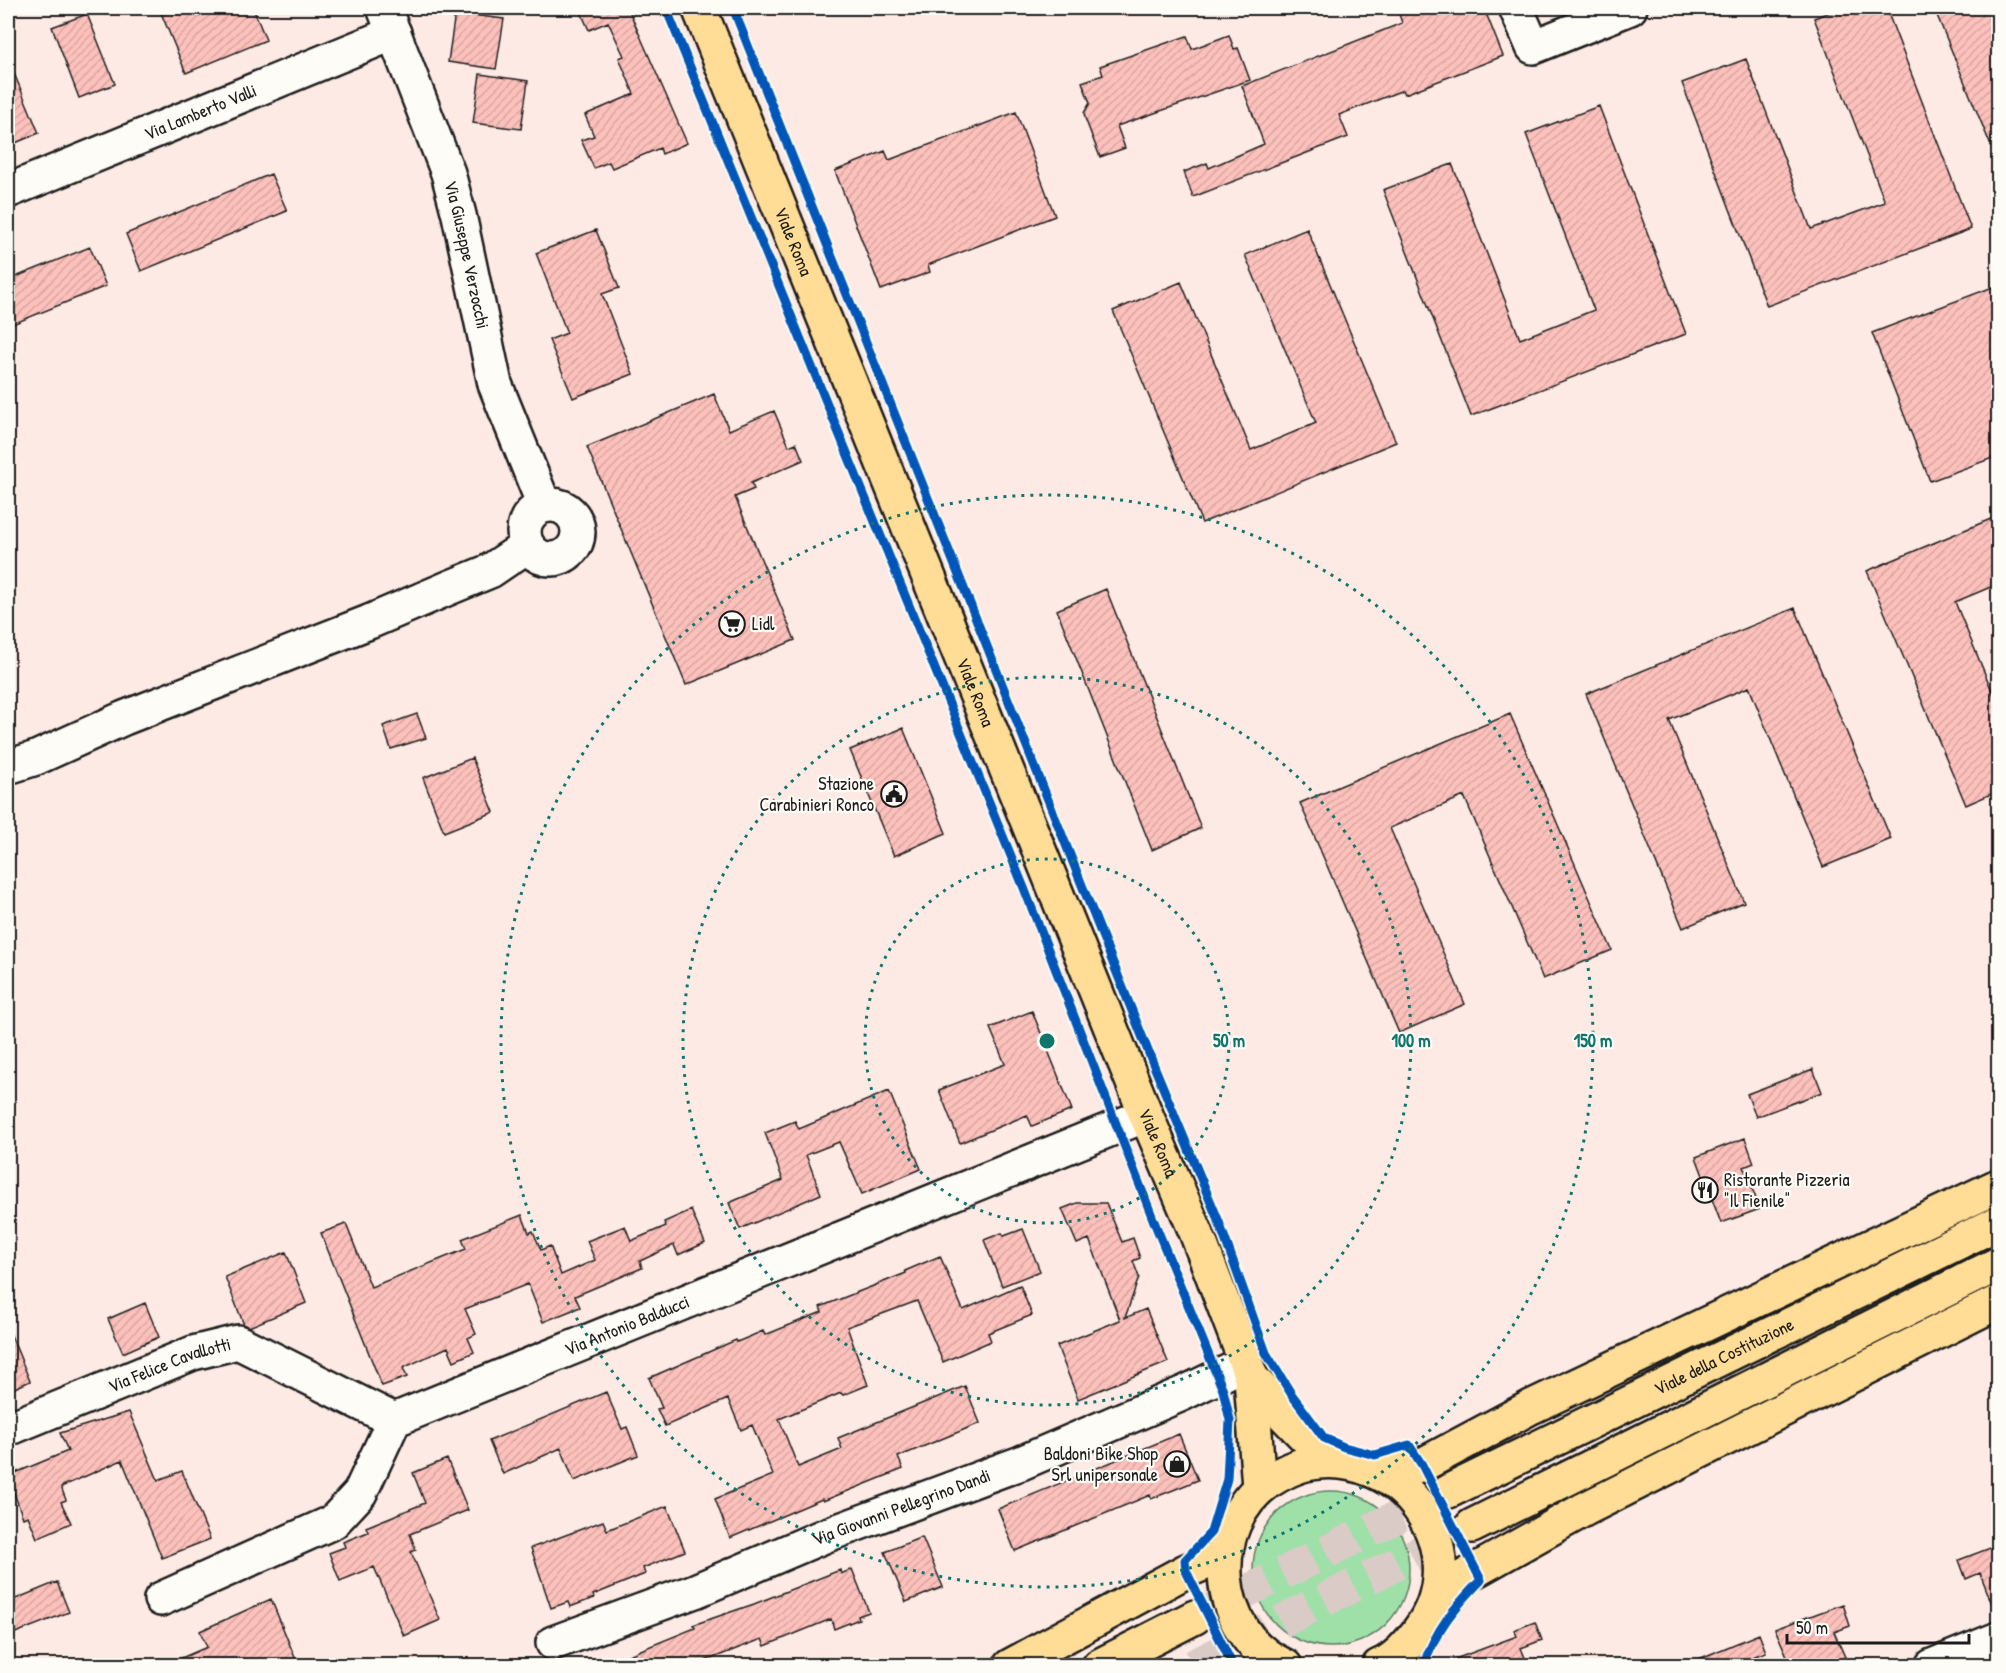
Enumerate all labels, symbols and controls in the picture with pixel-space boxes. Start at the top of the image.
street label: Via Lamberto Valli [140,78,260,146]
street label: Via Giuseppe Verzocchi [439,178,496,331]
street label: Viale Roma [769,203,819,280]
supermarket icon: Lidl [717,609,747,639]
place label: Lidl [752,611,775,636]
street label: Viale Roma [951,654,1001,730]
place label: Stazione Carabinieri Ronco [759,771,874,817]
public building icon: Stazione Carabinieri Ronco [879,779,909,809]
text: 50 m [1213,1028,1245,1053]
text: 100 m [1391,1028,1431,1053]
text: 150 m [1574,1028,1612,1053]
centre of rings [1037,1031,1057,1051]
street label: Viale Roma [1133,1105,1184,1181]
place label: Ristorante Pizzeria "Il Fienile" [1724,1167,1849,1213]
restaurant icon: Ristorante Pizzeria "Il Fienile" [1690,1175,1720,1205]
street label: Via Antonio Balducci [561,1289,693,1362]
street label: Viale della Costituzione [1650,1312,1798,1401]
street label: Via Felice Cavallotti [104,1331,233,1399]
place label: Baldoni Bike Shop Srl unipersonale [1044,1441,1158,1487]
shop icon: Baldoni Bike Shop Srl unipersonale [1162,1449,1192,1479]
street label: Via Giovanni Pellegrino Dandi [808,1462,994,1552]
scale bar [1787,1607,1968,1645]
text: 50 m [1796,1615,1828,1640]

